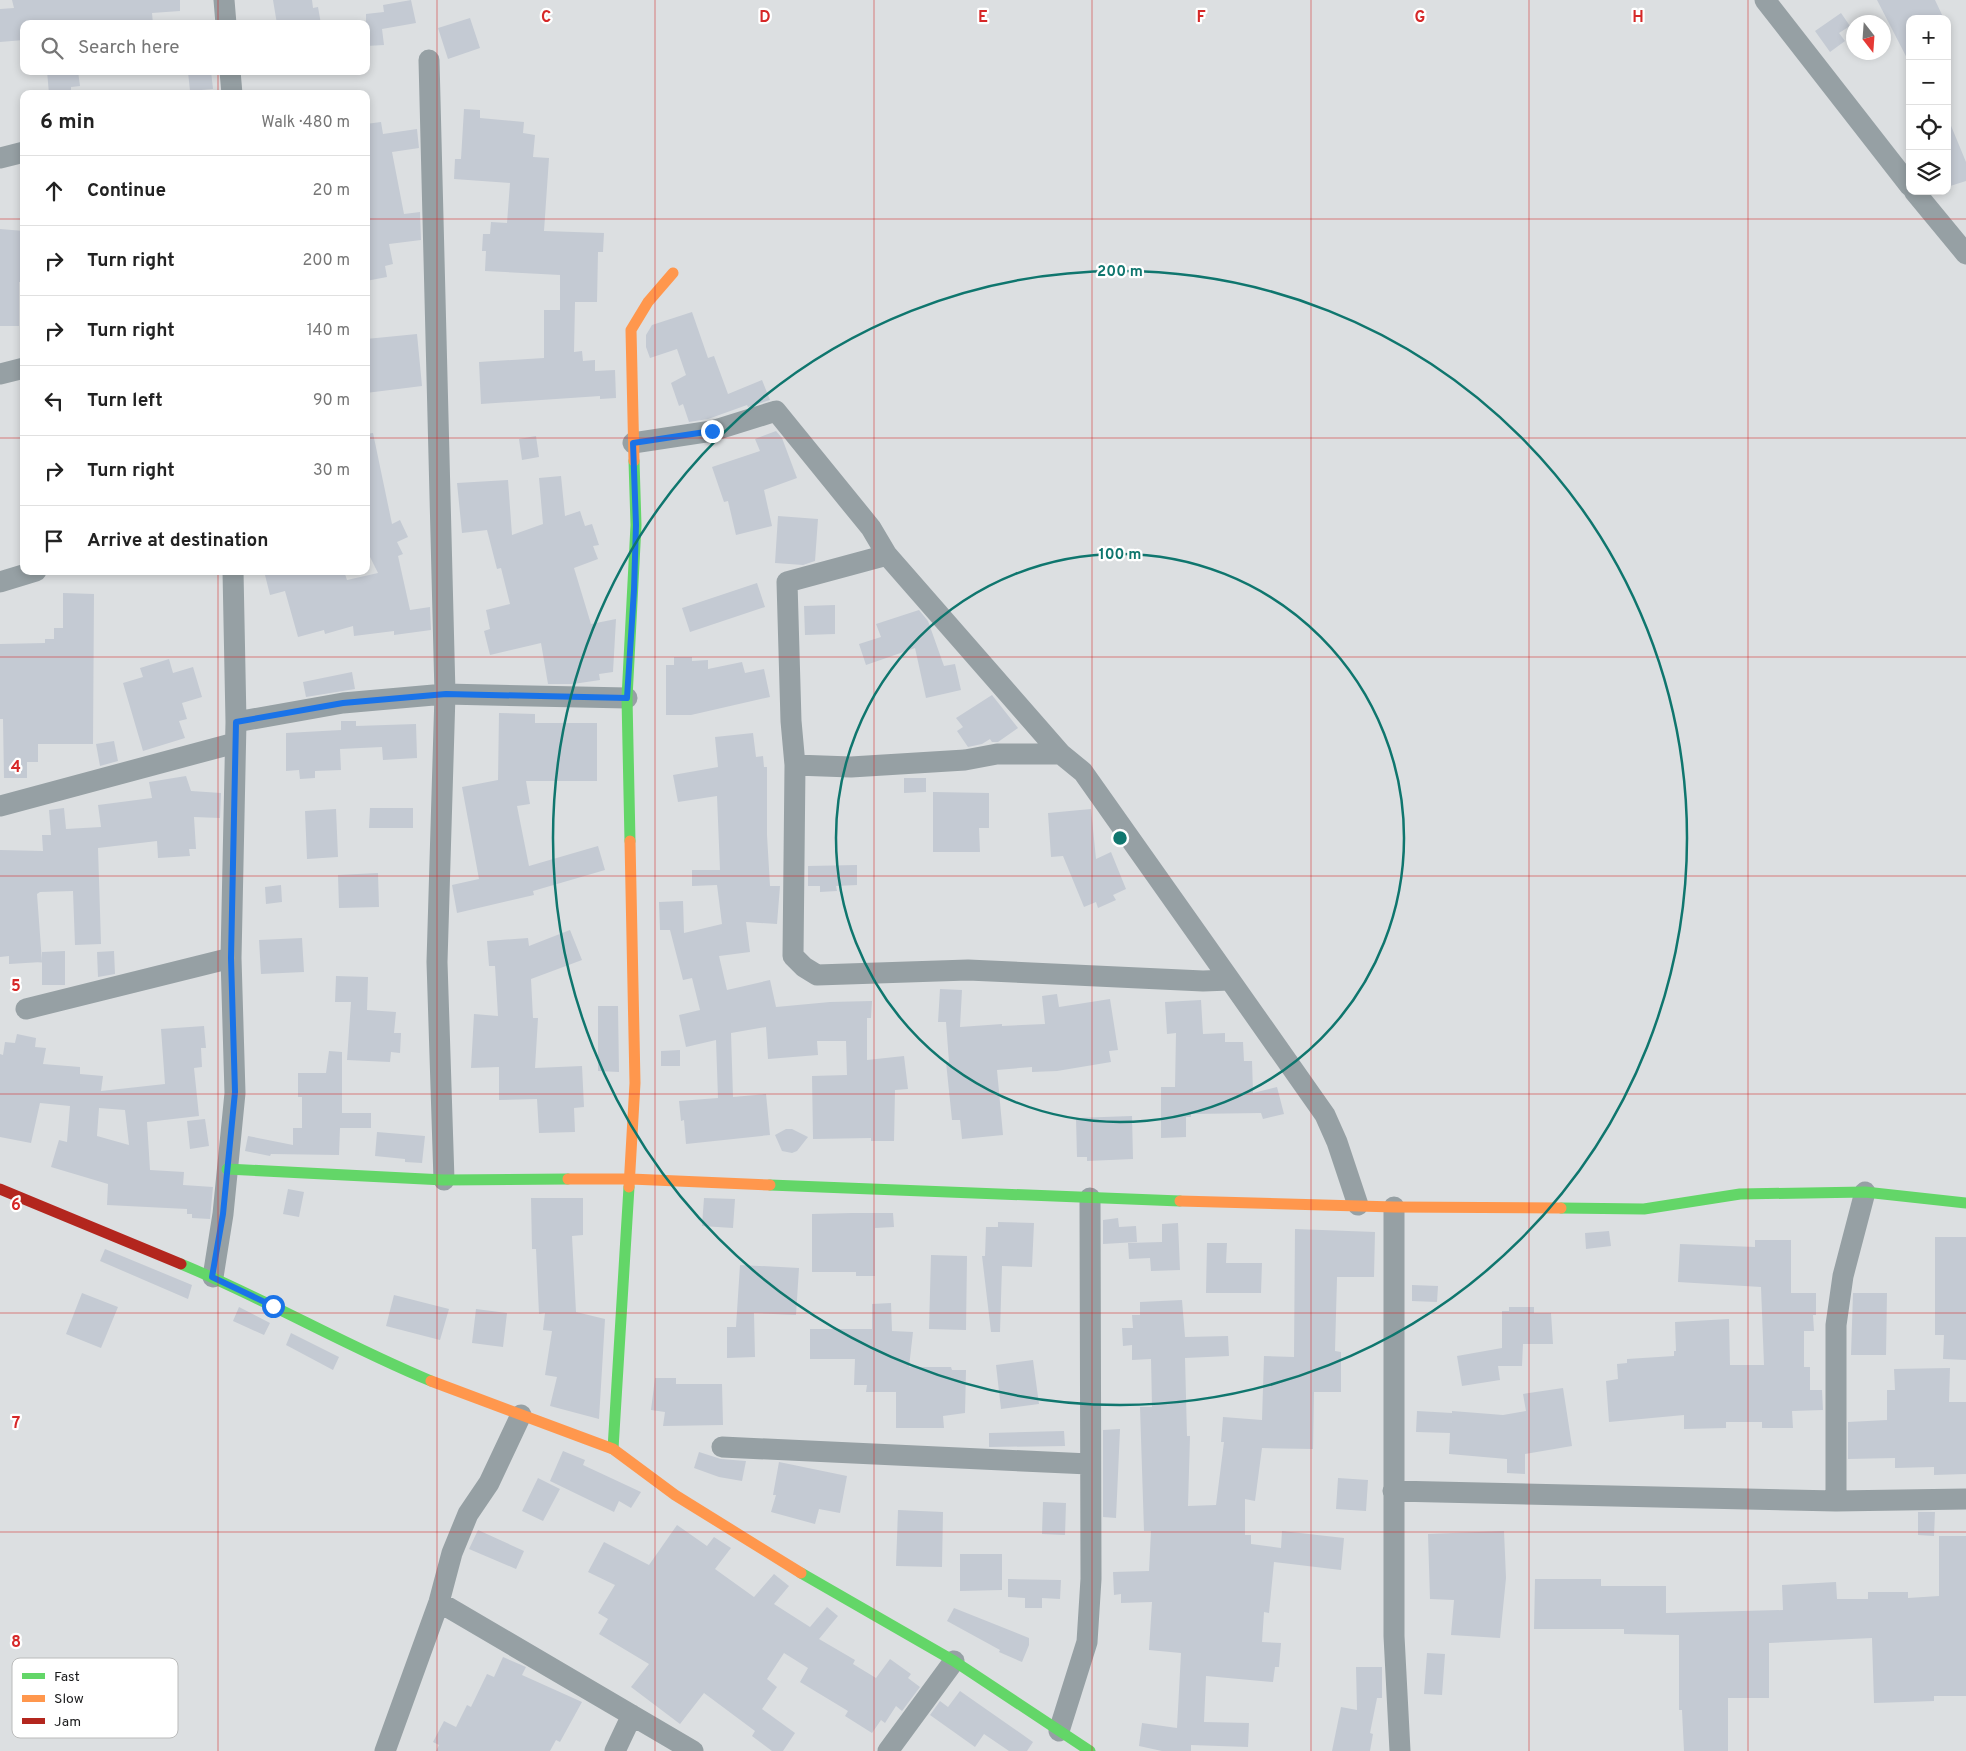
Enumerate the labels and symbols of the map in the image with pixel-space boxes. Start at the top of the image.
text: C [541,8,551,28]
text: D [759,8,771,28]
text: E [978,8,988,28]
text: F [1196,8,1206,28]
text: G [1415,8,1425,28]
text: H [1632,8,1644,28]
north arrow [1846,15,1891,60]
text: 200 m [1097,263,1143,282]
route end [701,420,724,443]
text: 100 m [1099,546,1141,565]
text: 4 [11,758,21,778]
centre of rings [1111,829,1129,847]
text: 5 [11,977,21,997]
text: 6 [11,1196,21,1216]
route start [262,1295,285,1318]
text: 7 [12,1414,20,1434]
text: 8 [11,1633,21,1653]
legend [12,1658,178,1738]
text: Fast [54,1669,80,1686]
text: Slow [54,1691,84,1708]
text: Jam [54,1714,81,1731]

